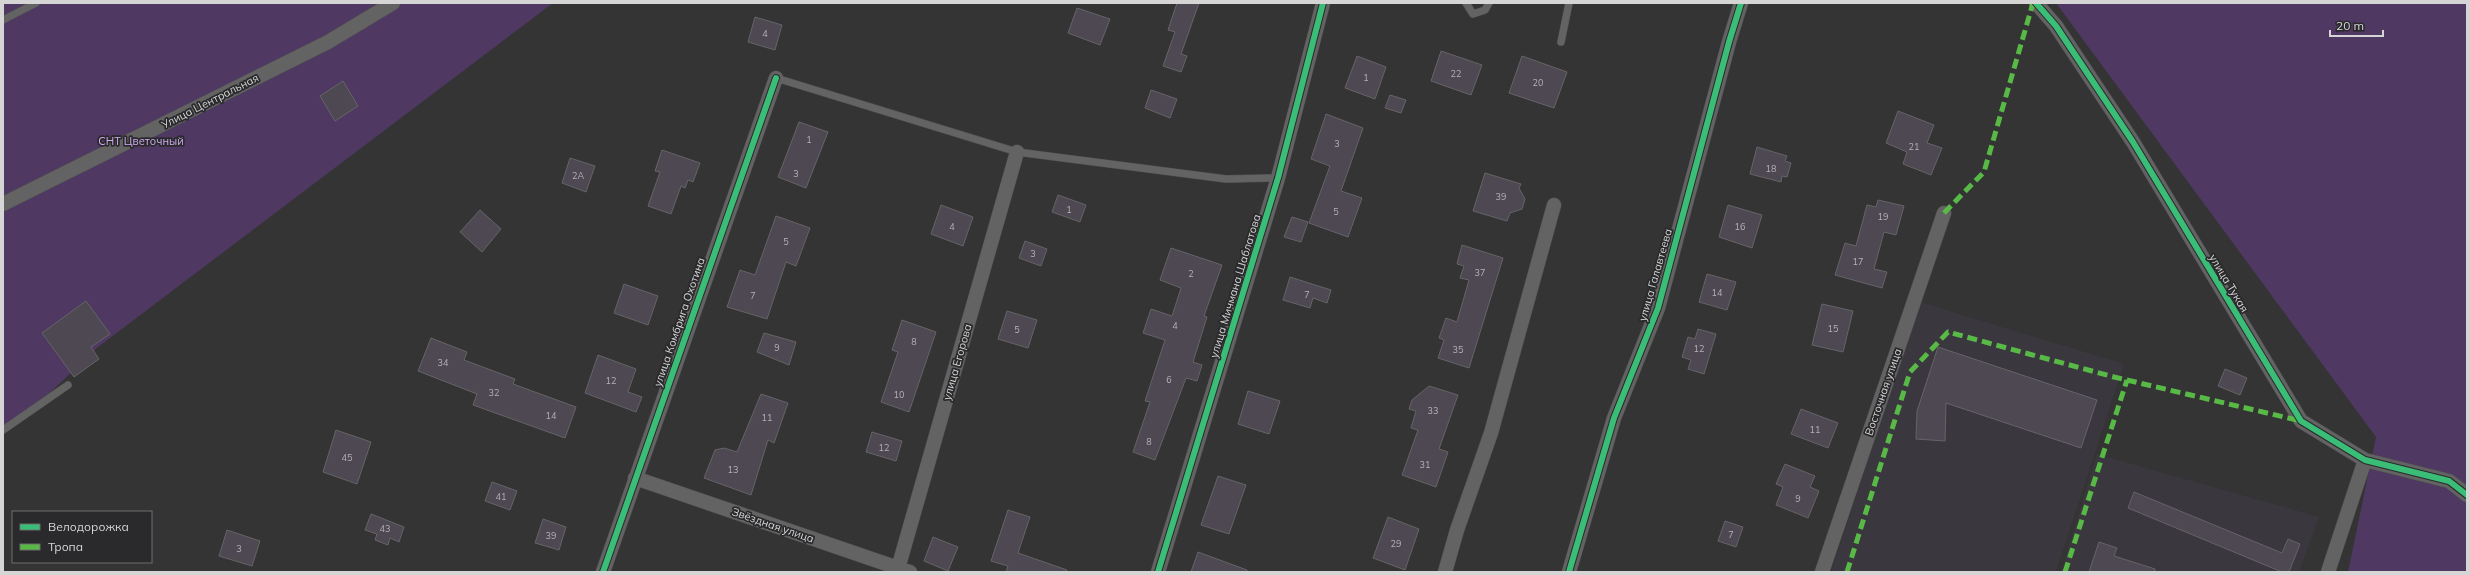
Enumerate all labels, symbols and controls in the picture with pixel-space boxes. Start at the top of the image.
scale bar [2330,12,2383,38]
text: 20 m [2336,18,2364,33]
house number: 4 [762,28,768,39]
house number: 22 [1451,68,1461,79]
street label: Улица Центральная [158,70,261,132]
house number: 1 [1363,72,1369,83]
house number: 20 [1533,77,1543,88]
park label: СНТ Цветочный [98,134,184,148]
house number: 1 [806,134,812,145]
house number: 3 [1334,138,1340,149]
house number: 21 [1909,141,1919,152]
house number: 18 [1766,163,1776,174]
house number: 3 [793,168,799,179]
house number: 2А [572,170,584,181]
house number: 39 [1496,191,1506,202]
house number: 1 [1066,204,1072,215]
house number: 5 [1333,206,1339,217]
house number: 19 [1878,211,1888,222]
street label: улица Мичмана Шаблатова [1206,212,1264,360]
house number: 4 [949,221,955,232]
house number: 16 [1735,221,1745,232]
street label: улица Галавтеева [1635,227,1675,323]
house number: 5 [783,236,789,247]
house number: 3 [1030,248,1036,259]
street label: улица Тукая [2206,251,2252,315]
street label: улица Комбрига Охотина [650,256,708,388]
house number: 17 [1853,256,1863,267]
house number: 37 [1475,267,1485,278]
house number: 2 [1188,268,1194,279]
house number: 14 [1712,287,1723,298]
house number: 7 [1304,289,1310,300]
house number: 7 [750,290,756,301]
house number: 4 [1172,320,1178,331]
street label: улица Егорова [939,322,975,402]
house number: 15 [1828,323,1839,334]
house number: 5 [1014,324,1020,335]
house number: 8 [911,336,917,347]
house number: 9 [774,342,780,353]
house number: 12 [1694,343,1704,354]
house number: 35 [1453,344,1464,355]
street label: Восточная улица [1862,347,1904,437]
house number: 34 [438,357,449,368]
house number: 6 [1166,374,1172,385]
house number: 12 [606,375,616,386]
house number: 32 [489,387,499,398]
house number: 10 [894,389,904,400]
house number: 33 [1428,405,1438,416]
house number: 14 [546,410,557,421]
house number: 11 [762,412,772,423]
house number: 11 [1810,424,1820,435]
house number: 8 [1146,436,1152,447]
house number: 12 [879,442,889,453]
house number: 45 [342,452,353,463]
house number: 31 [1420,459,1430,470]
house number: 13 [728,464,738,475]
house number: 41 [496,491,506,502]
house number: 9 [1795,493,1801,504]
street label: Звёздная улица [730,504,816,546]
legend [12,511,152,563]
text: Велодорожка [48,519,129,534]
house number: 43 [380,523,390,534]
house number: 7 [1728,529,1734,540]
house number: 39 [546,530,556,541]
house number: 29 [1391,538,1401,549]
text: Тропа [48,539,83,554]
house number: 3 [236,543,242,554]

